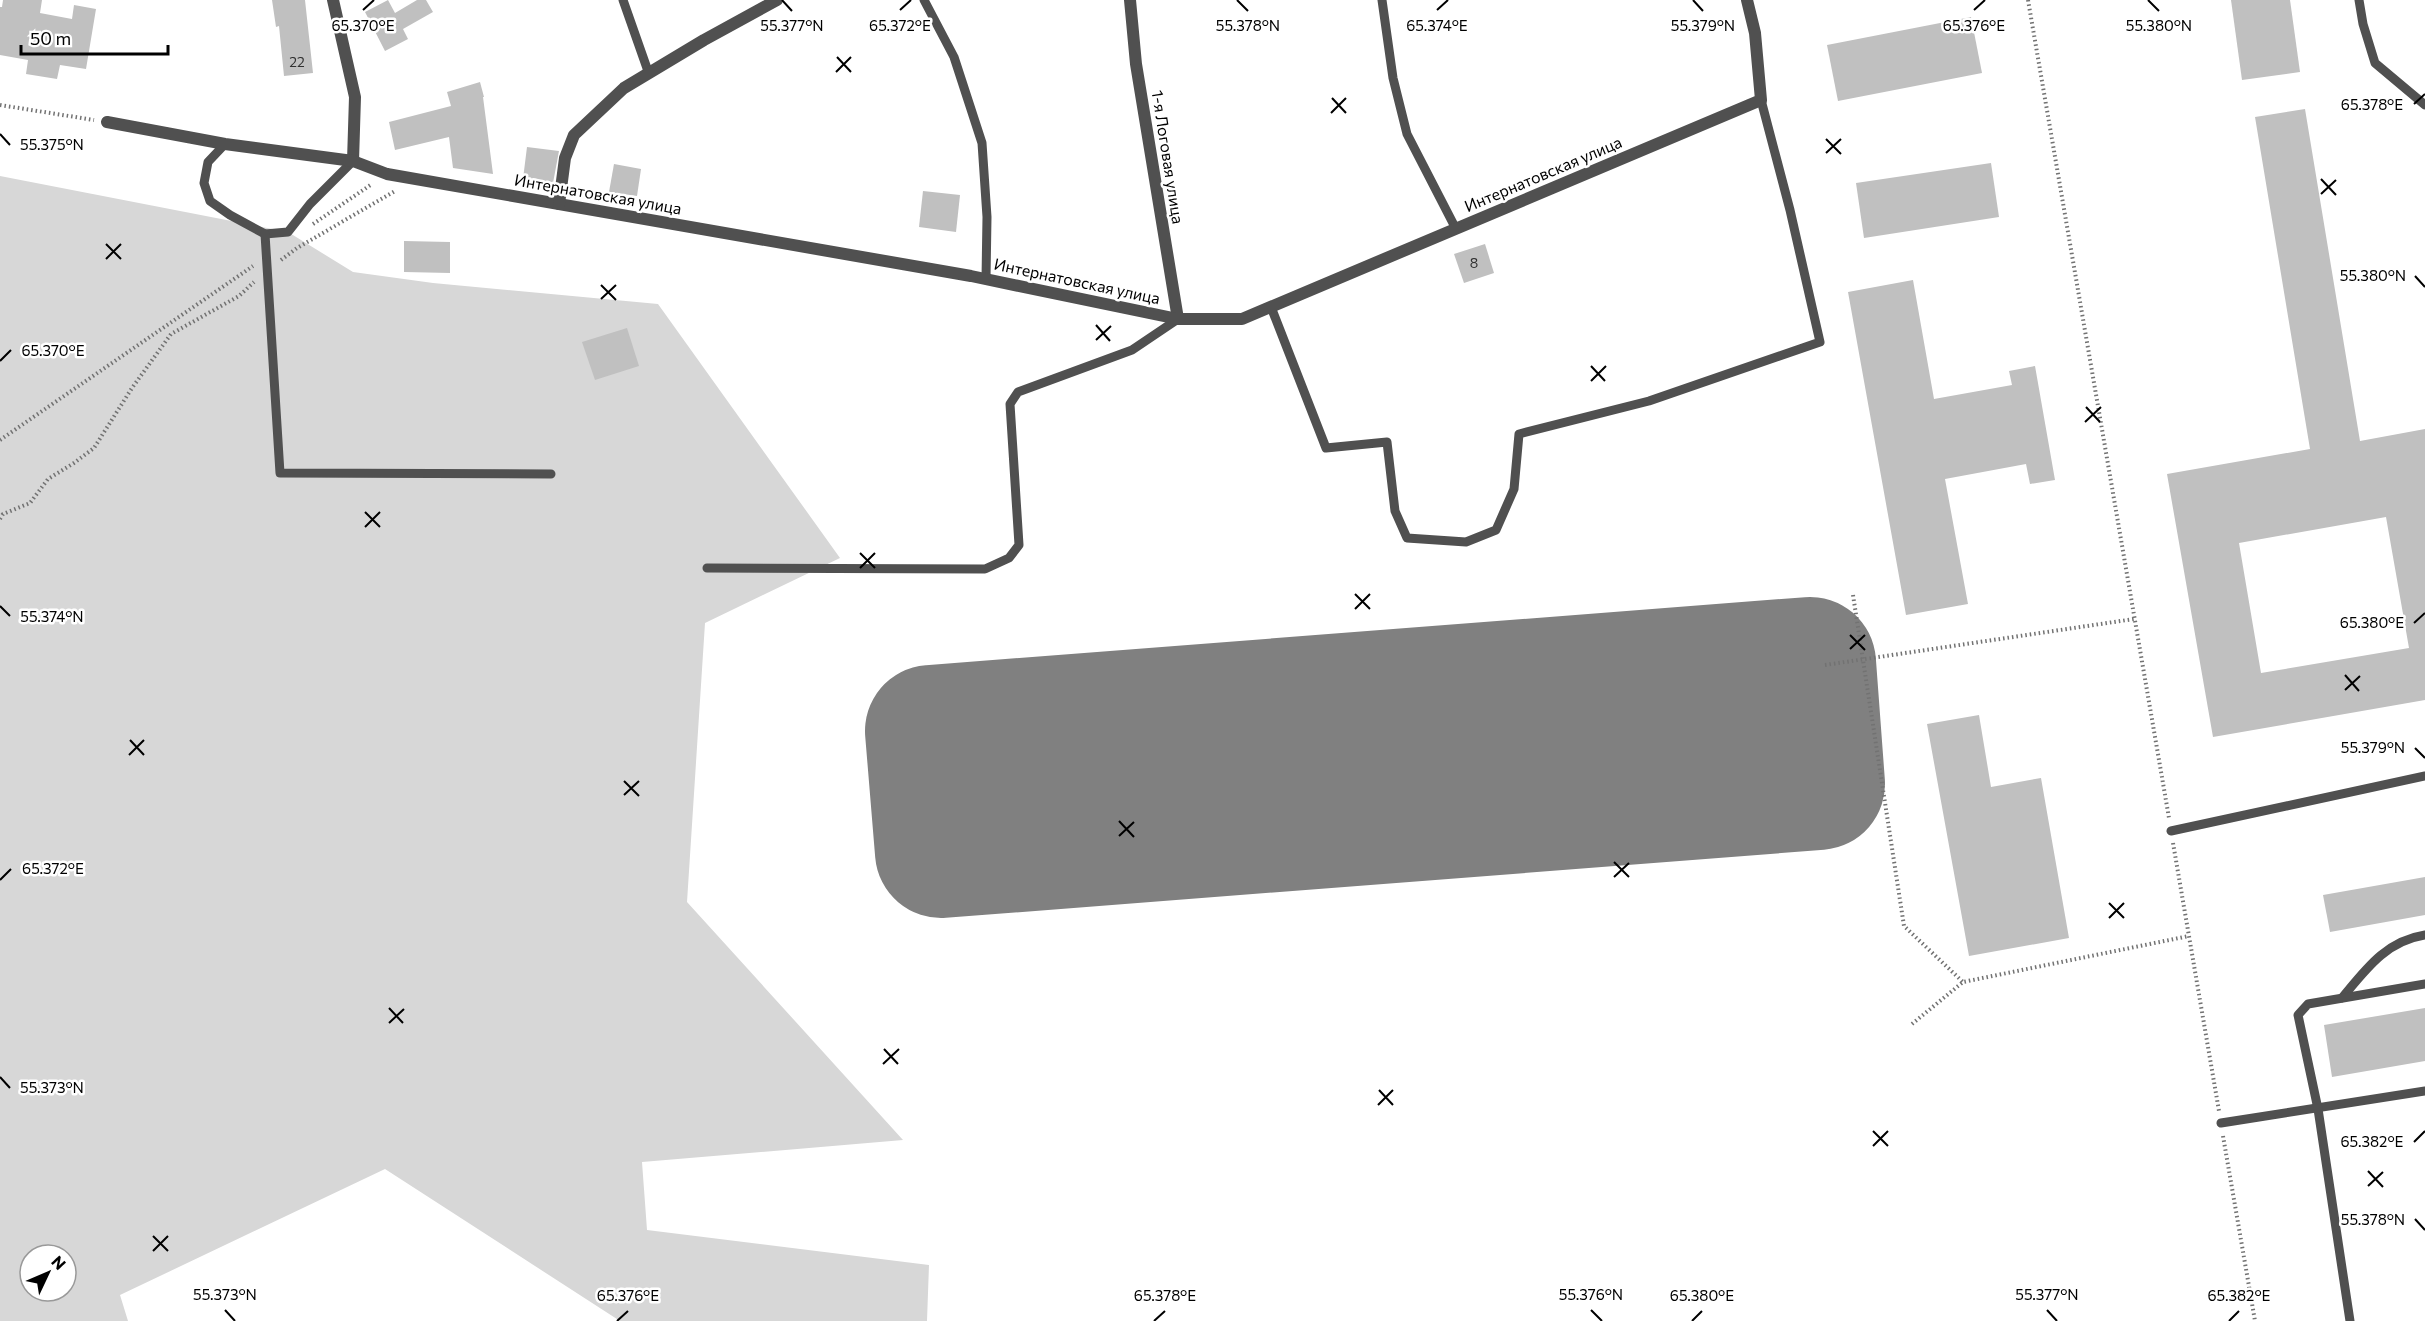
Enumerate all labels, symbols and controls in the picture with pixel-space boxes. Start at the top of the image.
text: 65.370°E [331,16,395,34]
text: 55.377°N [760,16,824,34]
text: 65.372°E [869,16,931,34]
text: 55.378°N [1216,16,1280,34]
text: 65.374°E [1406,16,1468,34]
text: 55.379°N [1671,16,1735,34]
text: 65.376°E [1943,16,2005,34]
text: 55.380°N [2126,16,2192,34]
scale bar [21,18,168,56]
text: 50 m [30,27,71,49]
house number: 22 [289,53,305,70]
street label: 1-я Логовая улица [1149,89,1188,225]
text: 65.378°E [2341,95,2403,113]
street label: Интернатовская улица [1461,132,1624,215]
text: 55.375°N [20,135,84,153]
street label: Интернатовская улица [513,169,683,218]
street label: Интернатовская улица [992,254,1162,307]
house number: 8 [1470,254,1478,271]
text: 55.380°N [2340,266,2406,284]
text: 65.370°E [21,341,85,359]
text: 55.374°N [20,607,84,625]
text: 65.380°E [2340,613,2404,631]
text: 55.379°N [2341,738,2405,756]
text: 65.372°E [22,859,84,877]
text: 55.373°N [20,1078,84,1096]
text: 65.382°E [2340,1132,2404,1150]
text: 55.378°N [2341,1210,2405,1228]
north arrow [18,1243,78,1303]
text: N [48,1251,70,1273]
text: 55.373°N [193,1285,257,1303]
text: 55.376°N [1559,1285,1623,1303]
text: 55.377°N [2015,1285,2079,1303]
text: 65.376°E [597,1286,659,1304]
text: 65.378°E [1134,1286,1196,1304]
text: 65.380°E [1670,1286,1734,1304]
text: 65.382°E [2207,1286,2271,1304]

